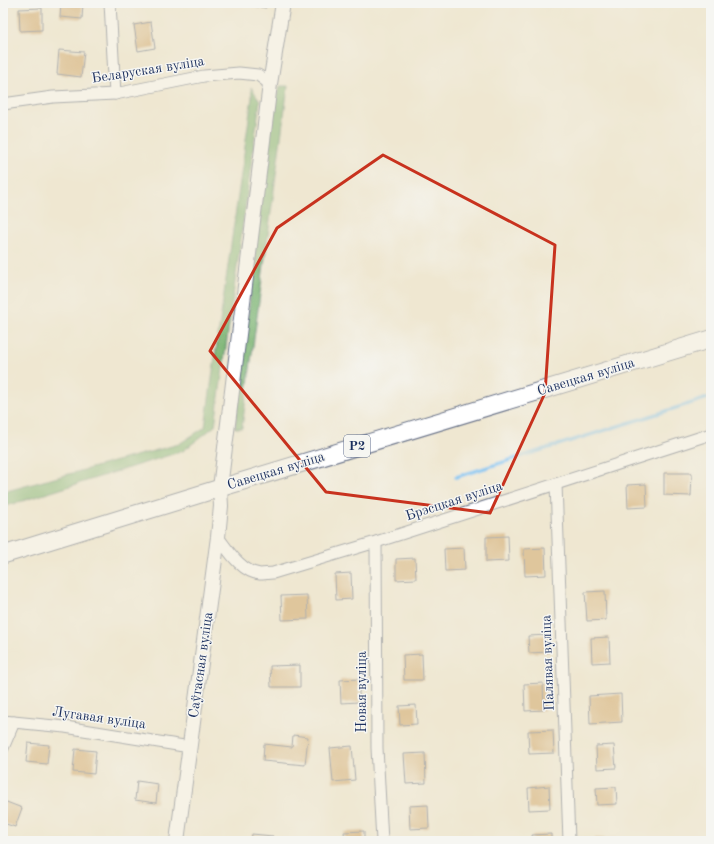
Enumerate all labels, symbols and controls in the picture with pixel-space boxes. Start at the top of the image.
street label: Беларуская вуліца [91,54,205,86]
street label: Савецкая вуліца [536,356,636,398]
road number: Р2 [344,435,370,457]
street label: Савецкая вуліца [226,450,326,492]
street label: Брэсцкая вуліца [404,479,504,523]
street label: Саўгасная вуліца [187,611,215,719]
street label: Палявая вуліца [539,615,557,711]
street label: Новая вуліца [355,651,369,733]
street label: Лугавая вуліца [51,704,147,732]

